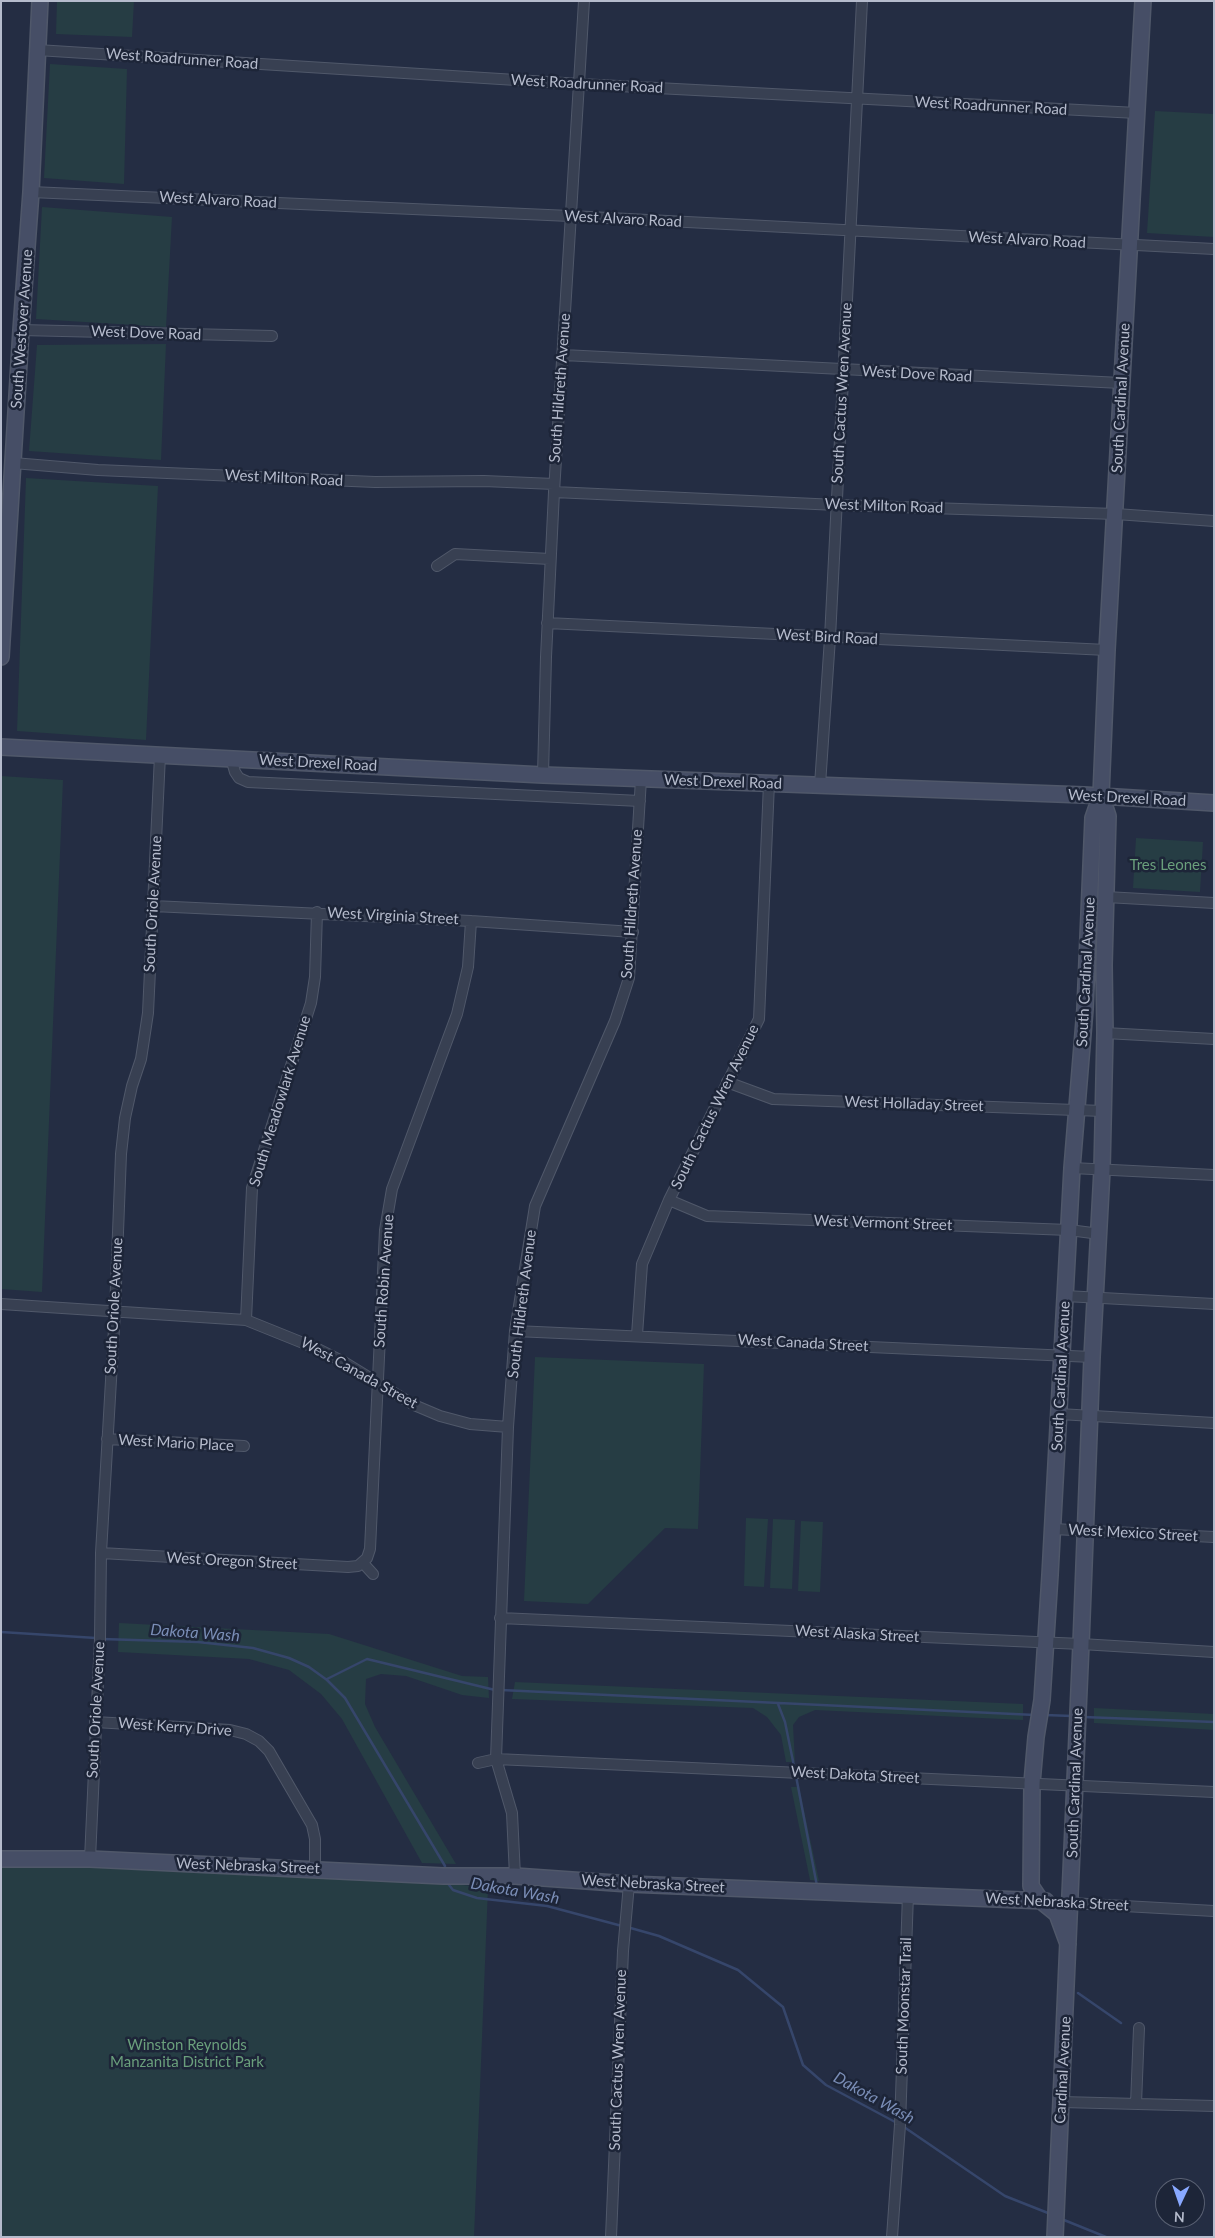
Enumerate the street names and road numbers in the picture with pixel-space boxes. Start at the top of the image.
street label: West Roadrunner Road [105,45,259,73]
street label: West Roadrunner Road [510,71,664,97]
street label: West Roadrunner Road [914,93,1068,119]
street label: West Alvaro Road [159,188,277,212]
street label: West Alvaro Road [564,207,682,231]
street label: West Alvaro Road [968,228,1086,252]
street label: South Westover Avenue [7,249,37,409]
street label: South Cactus Wren Avenue [828,302,856,484]
street label: South Hildreth Avenue [546,313,574,463]
street label: West Dove Road [90,322,202,344]
street label: South Cardinal Avenue [1108,323,1134,473]
street label: West Dove Road [861,362,973,386]
street label: West Milton Road [224,466,344,490]
street label: West Milton Road [824,495,944,517]
street label: West Bird Road [776,625,878,649]
street label: West Drexel Road [258,751,378,775]
street label: West Drexel Road [664,771,782,793]
street label: West Drexel Road [1067,786,1187,810]
street label: South Hildreth Avenue [618,829,646,979]
street label: South Oriole Avenue [140,835,166,973]
street label: South Cardinal Avenue [1073,897,1099,1047]
street label: West Virginia Street [327,904,459,928]
street label: South Meadowlark Avenue [245,1013,315,1189]
street label: South Cactus Wren Avenue [667,1022,763,1192]
street label: West Holladay Street [844,1093,984,1115]
street label: West Vermont Street [813,1212,953,1234]
street label: South Robin Avenue [370,1214,398,1348]
street label: South Hildreth Avenue [504,1229,540,1379]
street label: South Oriole Avenue [101,1237,127,1375]
street label: South Cardinal Avenue [1048,1301,1074,1451]
street label: West Canada Street [737,1331,869,1355]
street label: West Canada Street [297,1333,421,1413]
street label: West Mario Place [118,1431,234,1455]
street label: West Mexico Street [1068,1521,1198,1545]
street label: West Oregon Street [166,1549,298,1573]
street label: West Alaska Street [794,1622,920,1646]
street label: South Oriole Avenue [83,1641,109,1779]
street label: South Cardinal Avenue [1063,1708,1087,1858]
street label: West Kerry Drive [118,1714,232,1740]
street label: West Dakota Street [790,1763,920,1787]
street label: West Nebraska Street [176,1855,320,1877]
street label: West Nebraska Street [581,1871,725,1897]
street label: West Nebraska Street [985,1889,1129,1915]
street label: South Moonstar Trail [893,1937,915,2075]
street label: South Cactus Wren Avenue [606,1969,630,2151]
street label: Cardinal Avenue [1051,2016,1075,2124]

